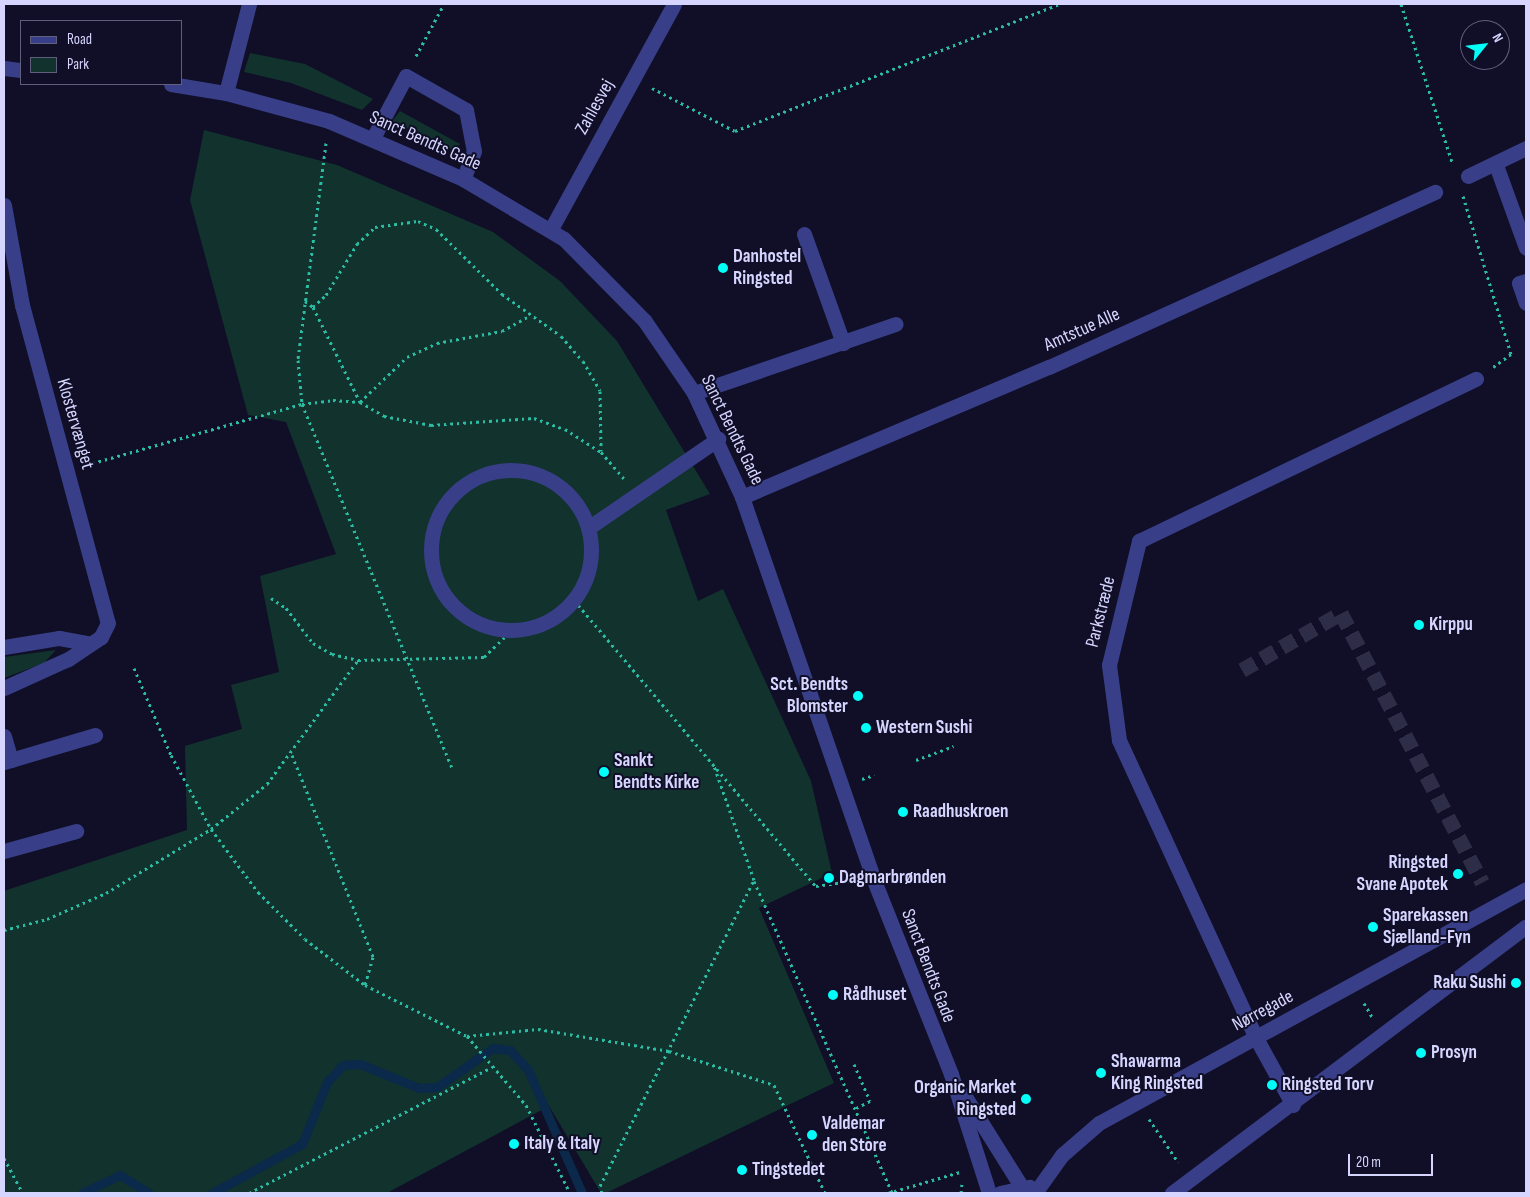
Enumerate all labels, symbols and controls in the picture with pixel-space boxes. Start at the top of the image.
legend [20,20,182,85]
north arrow [1460,20,1510,70]
text: Road [67,30,92,49]
text: N [1488,31,1507,45]
text: Park [67,55,89,74]
street label: Zahlesvej [571,76,619,138]
street label: Sanct Bendts Gade [366,106,484,176]
place label: Danhostel Ringsted [733,246,801,290]
marker: Danhostel Ringsted [717,262,729,274]
street label: Amtstue Alle [1040,303,1124,357]
street label: Sanct Bendts Gade [695,371,769,489]
street label: Klostervænget [51,376,99,472]
street label: Parkstræde [1081,574,1121,650]
place label: Kirppu [1429,614,1473,636]
marker: Kirppu [1413,619,1425,631]
place label: Sct. Bendts Blomster [770,674,848,718]
marker: Sct. Bendts Blomster [852,690,864,702]
place label: Western Sushi [876,717,972,739]
marker: Western Sushi [860,722,872,734]
place label: Sankt Bendts Kirke [614,750,699,794]
marker: Sankt Bendts Kirke [598,766,610,778]
place label: Raadhuskroen [913,801,1009,823]
marker: Raadhuskroen [897,806,909,818]
place label: Ringsted Svane Apotek [1356,852,1448,896]
place label: Dagmarbrønden [839,867,946,889]
marker: Ringsted Svane Apotek [1452,868,1464,880]
marker: Dagmarbrønden [823,872,835,884]
place label: Sparekassen Sjælland-Fyn [1383,905,1471,949]
street label: Sanct Bendts Gade [896,906,960,1026]
marker: Sparekassen Sjælland-Fyn [1367,921,1379,933]
place label: Raku Sushi [1433,972,1506,994]
marker: Raku Sushi [1510,977,1522,989]
place label: Rådhuset [843,984,907,1006]
street label: Nørregade [1228,985,1298,1037]
marker: Rådhuset [827,989,839,1001]
place label: Prosyn [1431,1042,1477,1064]
marker: Prosyn [1415,1047,1427,1059]
place label: Shawarma King Ringsted [1111,1051,1203,1095]
marker: Shawarma King Ringsted [1095,1067,1107,1079]
place label: Ringsted Torv [1282,1074,1374,1096]
place label: Organic Market Ringsted [914,1077,1016,1121]
marker: Ringsted Torv [1266,1079,1278,1091]
marker: Organic Market Ringsted [1020,1093,1032,1105]
place label: Valdemar den Store [822,1113,887,1157]
marker: Valdemar den Store [806,1129,818,1141]
place label: Italy & Italy [524,1133,600,1155]
marker: Italy & Italy [508,1138,520,1150]
scale bar [1350,1144,1435,1176]
text: 20 m [1356,1153,1381,1172]
place label: Tingstedet [752,1159,825,1181]
marker: Tingstedet [736,1164,748,1176]

